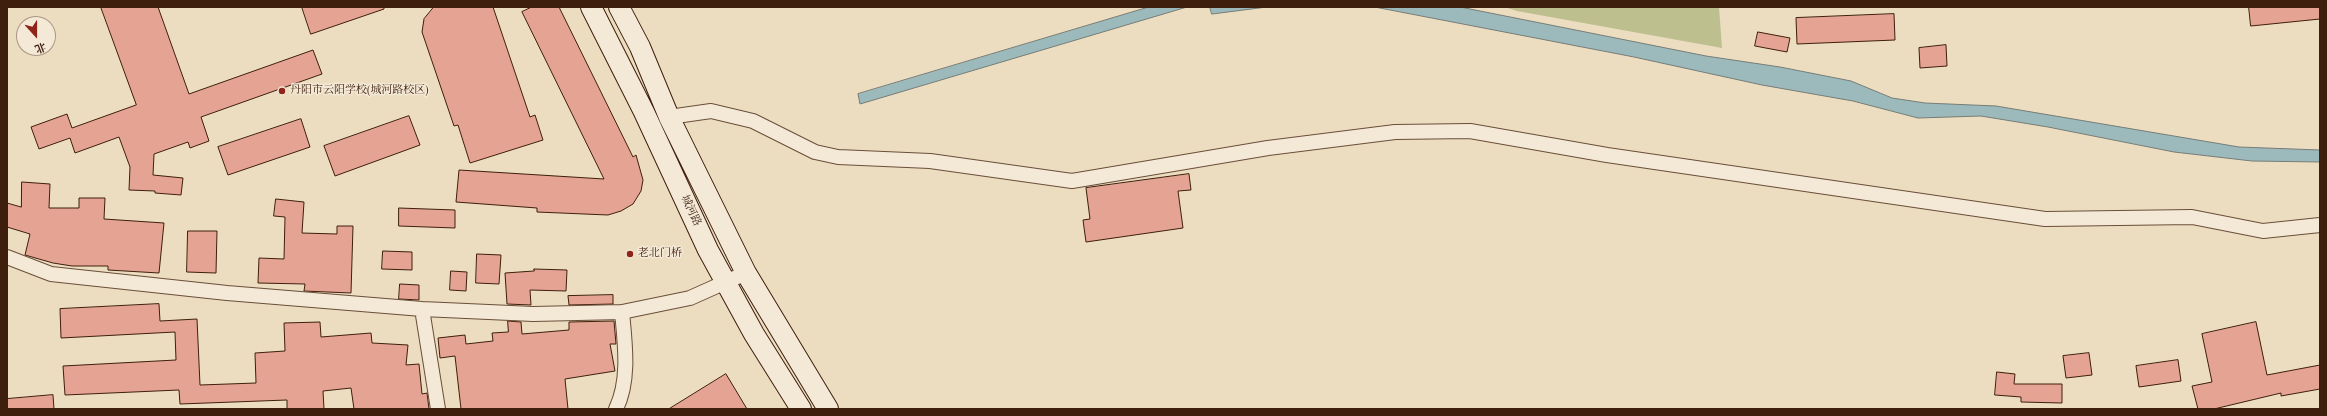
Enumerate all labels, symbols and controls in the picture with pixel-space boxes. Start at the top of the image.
north arrow [16,16,56,56]
text: 北 [32,38,48,56]
place label: 丹阳市云阳学校(城河路校区) [290,84,428,98]
marker: 丹阳市云阳学校(城河路校区) [277,86,287,96]
street label: 城河路 [677,193,703,229]
place label: 老北门桥 [638,247,682,261]
marker: 老北门桥 [625,249,635,259]

